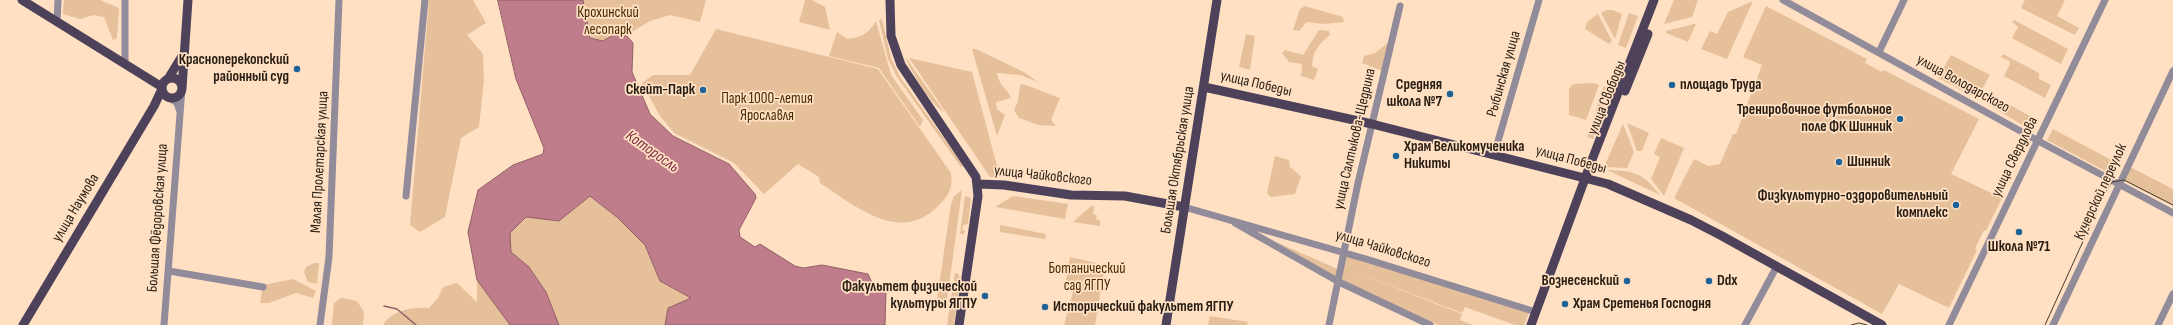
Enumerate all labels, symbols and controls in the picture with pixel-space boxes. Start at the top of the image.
park label: Крохинский лесопарк [577,4,639,39]
street label: Рыбинская улица [1483,29,1525,119]
place label: Красноперекопский районный суд [179,51,289,86]
street label: улица Володарского [1913,51,2013,117]
street label: улица Свободы [1584,58,1630,138]
marker: Красноперекопский районный суд [292,64,302,74]
street label: улица Победы [1219,67,1293,101]
street label: улица Салтыкова-Щедрина [1330,67,1380,211]
place label: Средняя школа №7 [1387,76,1442,111]
place label: площадь Труда [1680,76,1761,94]
marker: площадь Труда [1667,80,1677,90]
place label: Скейт-Парк [626,81,695,99]
marker: Скейт-Парк [698,85,708,95]
street label: Большая Октябрьская улица [1157,85,1199,235]
marker: Средняя школа №7 [1445,89,1455,99]
park label: Парк 1000-летия Ярославля [721,90,813,125]
street label: Малая Пролетарская улица [307,91,333,233]
place label: Тренировочное футбольное поле ФК Шинник [1737,101,1892,136]
marker: Тренировочное футбольное поле ФК Шинник [1895,114,1905,124]
street label: улица Свердлова [1988,114,2042,200]
water label: Которосль [622,127,682,177]
place label: Храм Великомученика Никиты [1404,138,1524,173]
street label: Кучерской переулок [2071,141,2131,243]
street label: улица Победы [1534,142,1608,178]
street label: Большая Фёдоровская улица [144,143,172,293]
marker: Храм Великомученика Никиты [1391,151,1401,161]
place label: Шинник [1847,153,1890,171]
marker: Шинник [1834,157,1844,167]
street label: улица Чайковского [993,162,1093,190]
street label: улица Наумова [49,171,103,245]
place label: Физкультурно-оздоровительный комплекс [1758,187,1948,222]
marker: Физкультурно-оздоровительный комплекс [1951,200,1961,210]
street label: улица Чайковского [1333,226,1433,272]
marker: Школа №71 [2014,227,2024,237]
place label: Школа №71 [1988,238,2050,256]
park label: Ботанический сад ЯГПУ [1048,260,1126,295]
place label: Вознесенский [1542,272,1619,290]
place label: Ddx [1717,272,1738,290]
marker: Вознесенский [1622,276,1632,286]
marker: Ddx [1704,276,1714,286]
place label: Факультет физической культуры ЯГПУ [842,278,977,313]
marker: Факультет физической культуры ЯГПУ [980,291,990,301]
place label: Храм Сретенья Господня [1573,295,1711,313]
place label: Исторический факультет ЯГПУ [1053,298,1233,316]
marker: Храм Сретенья Господня [1560,299,1570,309]
marker: Исторический факультет ЯГПУ [1040,302,1050,312]

